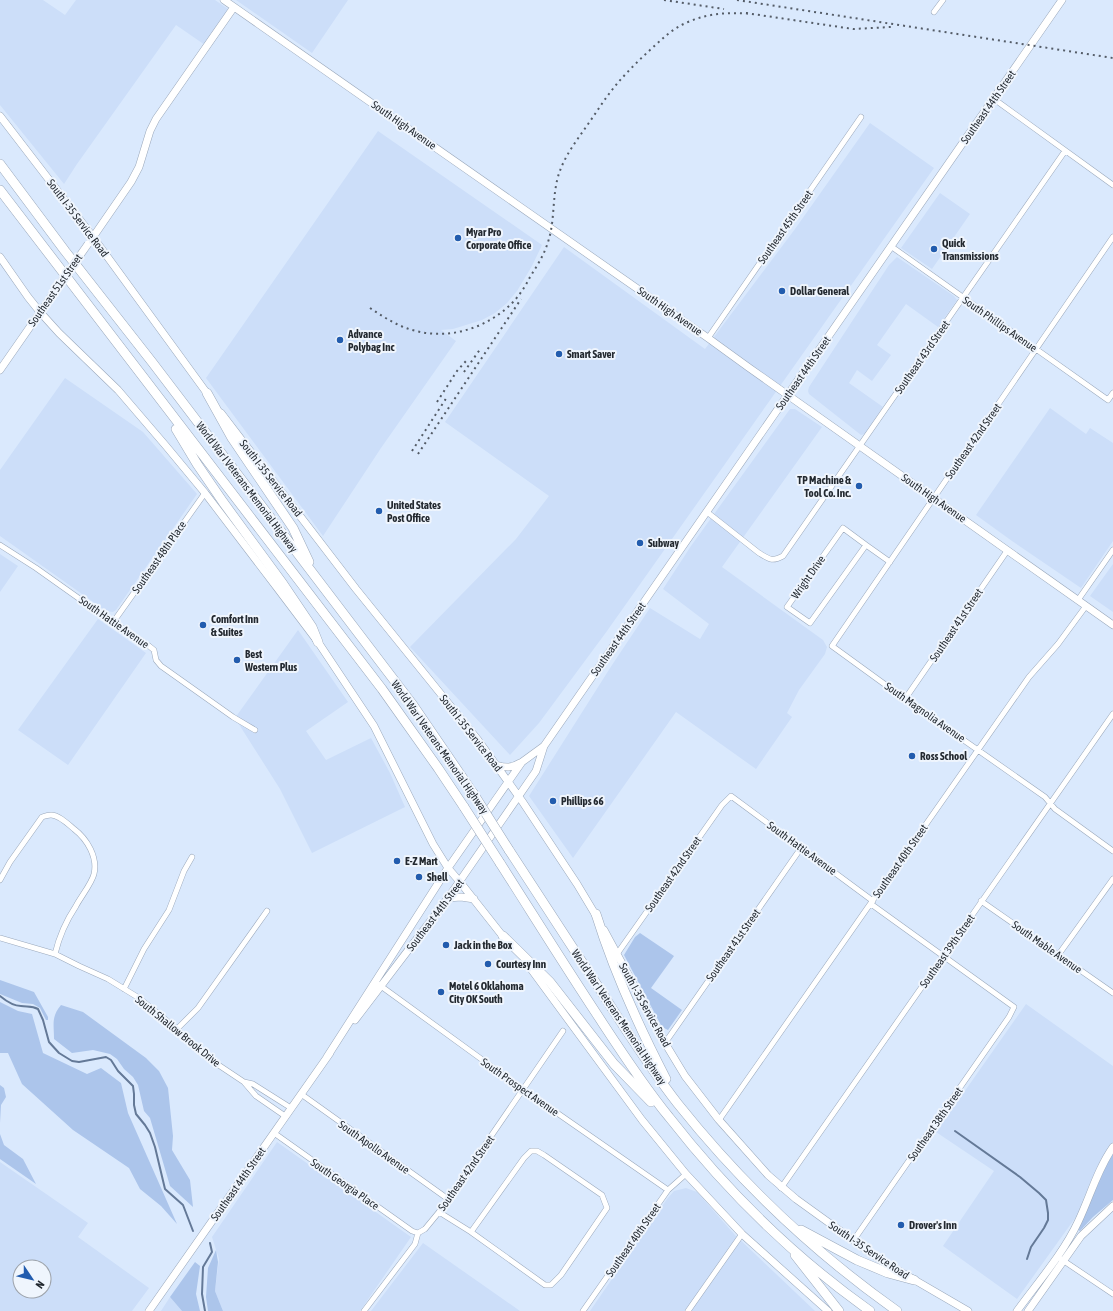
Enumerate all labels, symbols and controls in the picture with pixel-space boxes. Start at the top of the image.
street label: Southeast 44th Street [958,68,1018,146]
street label: South High Avenue [369,98,439,152]
street label: South I-35 Service Road [45,177,111,259]
street label: Southeast 45th Street [755,188,815,266]
place label: Myar Pro Corporate Office [466,226,531,251]
marker: Myar Pro Corporate Office [453,233,463,243]
place label: Quick Transmissions [942,237,999,262]
marker: Quick Transmissions [929,244,939,254]
street label: Southeast 51st Street [26,252,84,328]
street label: South High Avenue [635,284,705,338]
place label: Dollar General [790,285,850,297]
marker: Dollar General [777,286,787,296]
street label: South Phillips Avenue [961,294,1039,354]
street label: Southeast 43rd Street [892,318,952,396]
place label: Advance Polybag Inc [347,328,395,353]
street label: Southeast 44th Street [773,334,833,412]
marker: Advance Polybag Inc [335,335,345,345]
place label: Smart Saver [567,348,616,360]
marker: Smart Saver [554,349,564,359]
street label: Southeast 42nd Street [943,401,1003,481]
street label: World War I Veterans Memorial Highway [194,419,300,555]
street label: South I-35 Service Road [237,437,305,519]
street label: South High Avenue [899,471,969,525]
place label: TP Machine & Tool Co. Inc. [797,474,851,499]
marker: TP Machine & Tool Co. Inc. [854,481,864,491]
place label: United States Post Office [387,499,441,524]
marker: United States Post Office [374,506,384,516]
street label: Southeast 48th Place [130,519,188,595]
place label: Subway [648,537,680,549]
marker: Subway [635,538,645,548]
street label: Wright Drive [789,553,827,601]
street label: Southeast 41st Street [927,586,985,664]
street label: South Hattie Avenue [77,593,151,651]
street label: Southeast 44th Street [588,600,648,678]
place label: Comfort Inn & Suites [211,613,259,638]
marker: Comfort Inn & Suites [198,620,208,630]
place label: Best Western Plus [244,648,297,673]
marker: Best Western Plus [232,655,242,665]
street label: World War I Veterans Memorial Highway [389,678,491,816]
street label: South Magnolia Avenue [883,680,967,744]
street label: South I-35 Service Road [437,692,505,774]
place label: Ross School [920,750,968,762]
marker: Ross School [907,751,917,761]
place label: Phillips 66 [561,795,604,807]
marker: Phillips 66 [548,796,558,806]
street label: South Hattie Avenue [765,819,839,877]
street label: Southeast 40th Street [870,822,930,900]
street label: Southeast 42nd Street [643,834,703,914]
place label: E-Z Mart [405,855,439,867]
marker: E-Z Mart [392,856,402,866]
place label: Shell [427,871,449,883]
marker: Shell [414,872,424,882]
street label: Southeast 44th Street [404,877,466,953]
street label: Southeast 41st Street [704,907,762,983]
street label: Southeast 39th Street [917,912,977,990]
street label: South Mable Avenue [1010,918,1084,976]
place label: Jack in the Box [453,939,513,951]
marker: Jack in the Box [441,940,451,950]
street label: World War I Veterans Memorial Highway [569,947,669,1087]
place label: Courtesy Inn [496,958,546,970]
marker: Courtesy Inn [483,959,493,969]
street label: South I-35 Service Road [617,961,673,1049]
place label: Motel 6 Oklahoma City OK South [449,980,524,1005]
marker: Motel 6 Oklahoma City OK South [436,987,446,997]
street label: South Shallow Brook Drive [133,993,223,1069]
street label: South Prospect Avenue [479,1056,561,1118]
street label: Southeast 38th Street [905,1085,965,1163]
street label: South Apollo Avenue [336,1118,412,1176]
street label: Southeast 42nd Street [436,1133,496,1213]
street label: Southeast 44th Street [208,1145,268,1223]
street label: South Georgia Place [309,1156,381,1212]
street label: Southeast 40th Street [603,1201,663,1279]
street label: South I-35 Service Road [827,1219,911,1281]
place label: Drover's Inn [909,1219,957,1231]
marker: Drover's Inn [896,1220,906,1230]
north arrow [12,1259,52,1299]
text: N [33,1279,47,1291]

